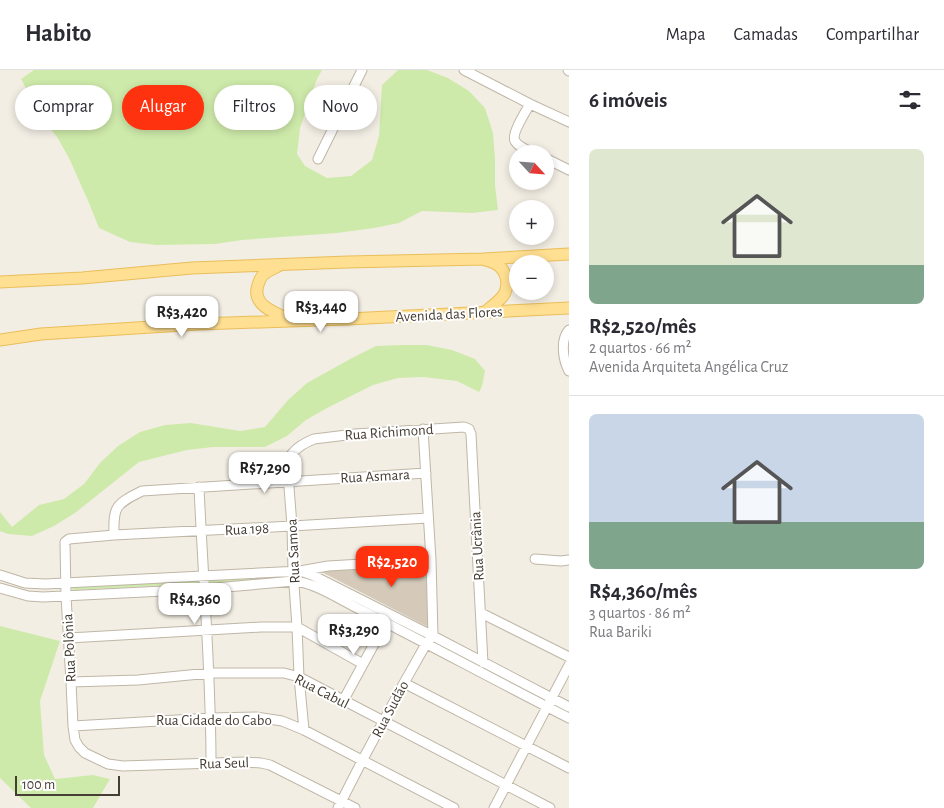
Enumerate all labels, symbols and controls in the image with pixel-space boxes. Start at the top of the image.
text: Habito [25,22,91,46]
text: Mapa [666,26,705,44]
text: Camadas [733,26,798,44]
text: Compartilhar [826,26,919,44]
chip: Comprar [15,85,112,130]
chip: Alugar [122,85,204,130]
chip: Filtros [214,85,294,130]
chip: Novo [304,85,377,130]
icon: filters [896,86,924,114]
text: 6 imóveis [589,90,667,111]
north arrow [509,145,554,190]
map controls [509,145,554,300]
icon: home [712,181,802,271]
button: + [509,200,554,245]
button: − [509,255,554,300]
pin: R$3,440 [275,290,367,333]
pin: R$3,420 [136,296,228,338]
text: R$3,440 [295,299,347,315]
text: R$3,420 [156,304,208,320]
street label: Avenida das Flores [395,304,503,325]
text: R$2,520/mês [589,316,696,337]
text: 2 quartos · 66 m² [589,340,691,356]
text: Avenida Arquiteta Angélica Cruz [589,359,788,375]
street label: Rua Richimond [344,422,434,443]
icon: home [712,447,802,537]
pin: R$7,290 [219,452,311,494]
text: R$7,290 [240,460,290,476]
street label: Rua Asmara [340,467,410,486]
street label: Rua Ucrânia [468,511,487,581]
street label: Rua Samoa [284,518,303,584]
street label: Rua 198 [224,521,270,538]
pin: R$2,520 [346,546,438,588]
text: R$2,520 [367,554,417,570]
text: R$4,360/mês [589,581,697,602]
pin: R$4,360 [149,582,241,625]
text: R$4,360 [169,591,221,607]
text: 3 quartos · 86 m² [589,605,691,621]
street label: Rua Polônia [60,613,79,683]
pin: R$3,290 [308,614,400,656]
text: R$3,290 [329,622,379,638]
text: Rua Bariki [589,624,652,640]
street label: Rua Cabul [292,671,351,711]
street label: Rua Sudão [369,678,412,740]
street label: Rua Cidade do Cabo [156,713,272,728]
street label: Rua Seul [199,755,249,772]
scale bar [15,773,120,796]
text: 100 m [22,778,55,792]

